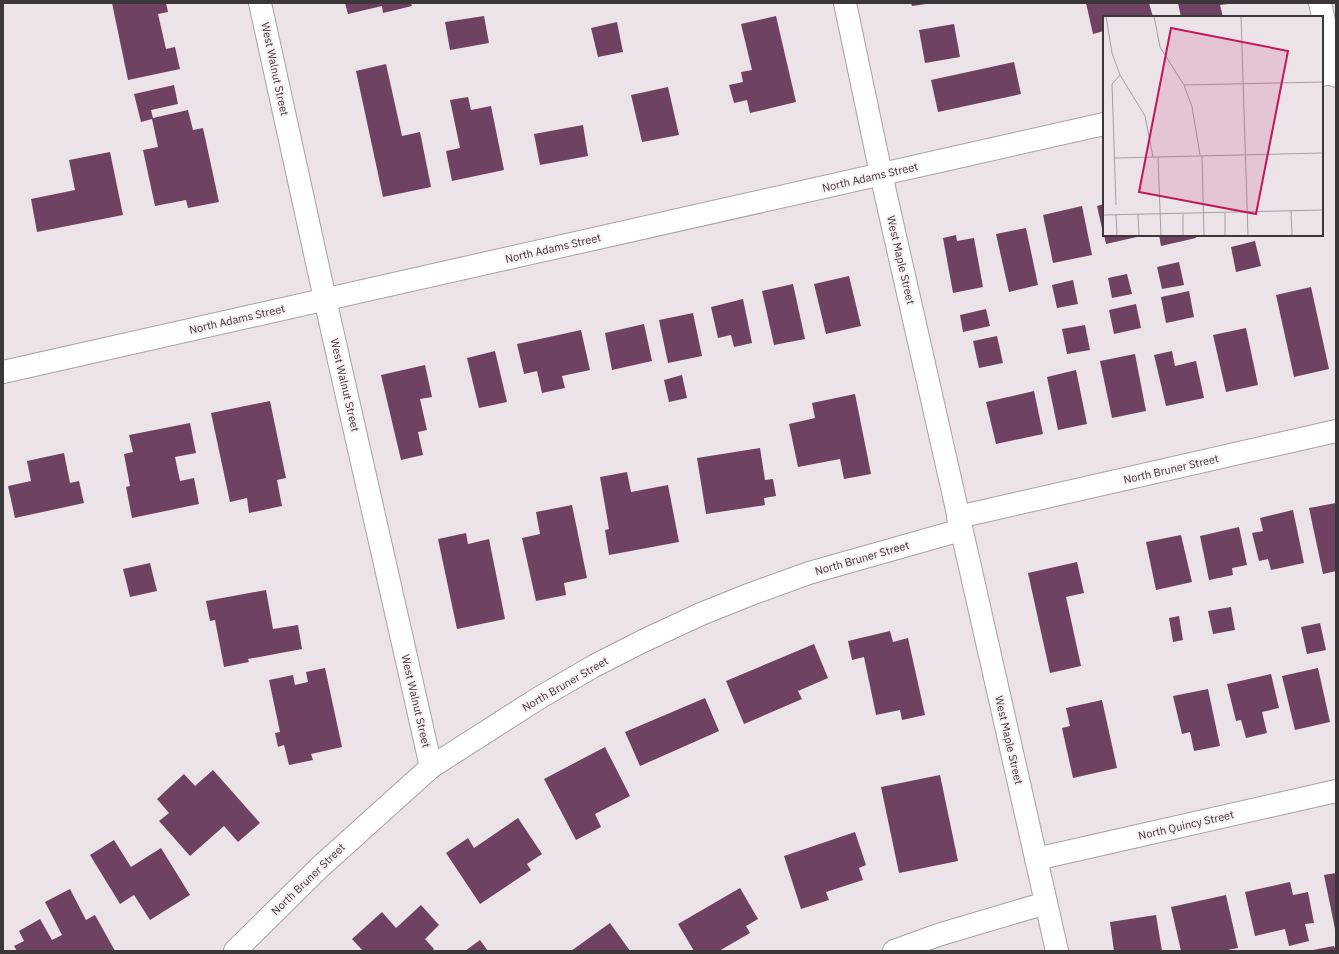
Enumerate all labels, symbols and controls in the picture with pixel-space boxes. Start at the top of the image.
inset map [1103,16,1323,236]
street label: West Walnut Street [258,21,292,117]
street label: North Adams Street [821,159,919,195]
street label: West Maple Street [884,214,918,306]
street label: North Adams Street [504,230,602,266]
street label: North Adams Street [188,301,286,337]
street label: West Walnut Street [327,337,363,433]
street label: North Bruner Street [1122,451,1220,487]
street label: North Bruner Street [813,538,911,578]
street label: West Walnut Street [398,653,434,749]
street label: North Bruner Street [519,654,611,714]
street label: West Maple Street [992,694,1026,786]
street label: North Quincy Street [1137,807,1235,843]
street label: North Bruner Street [268,840,348,918]

